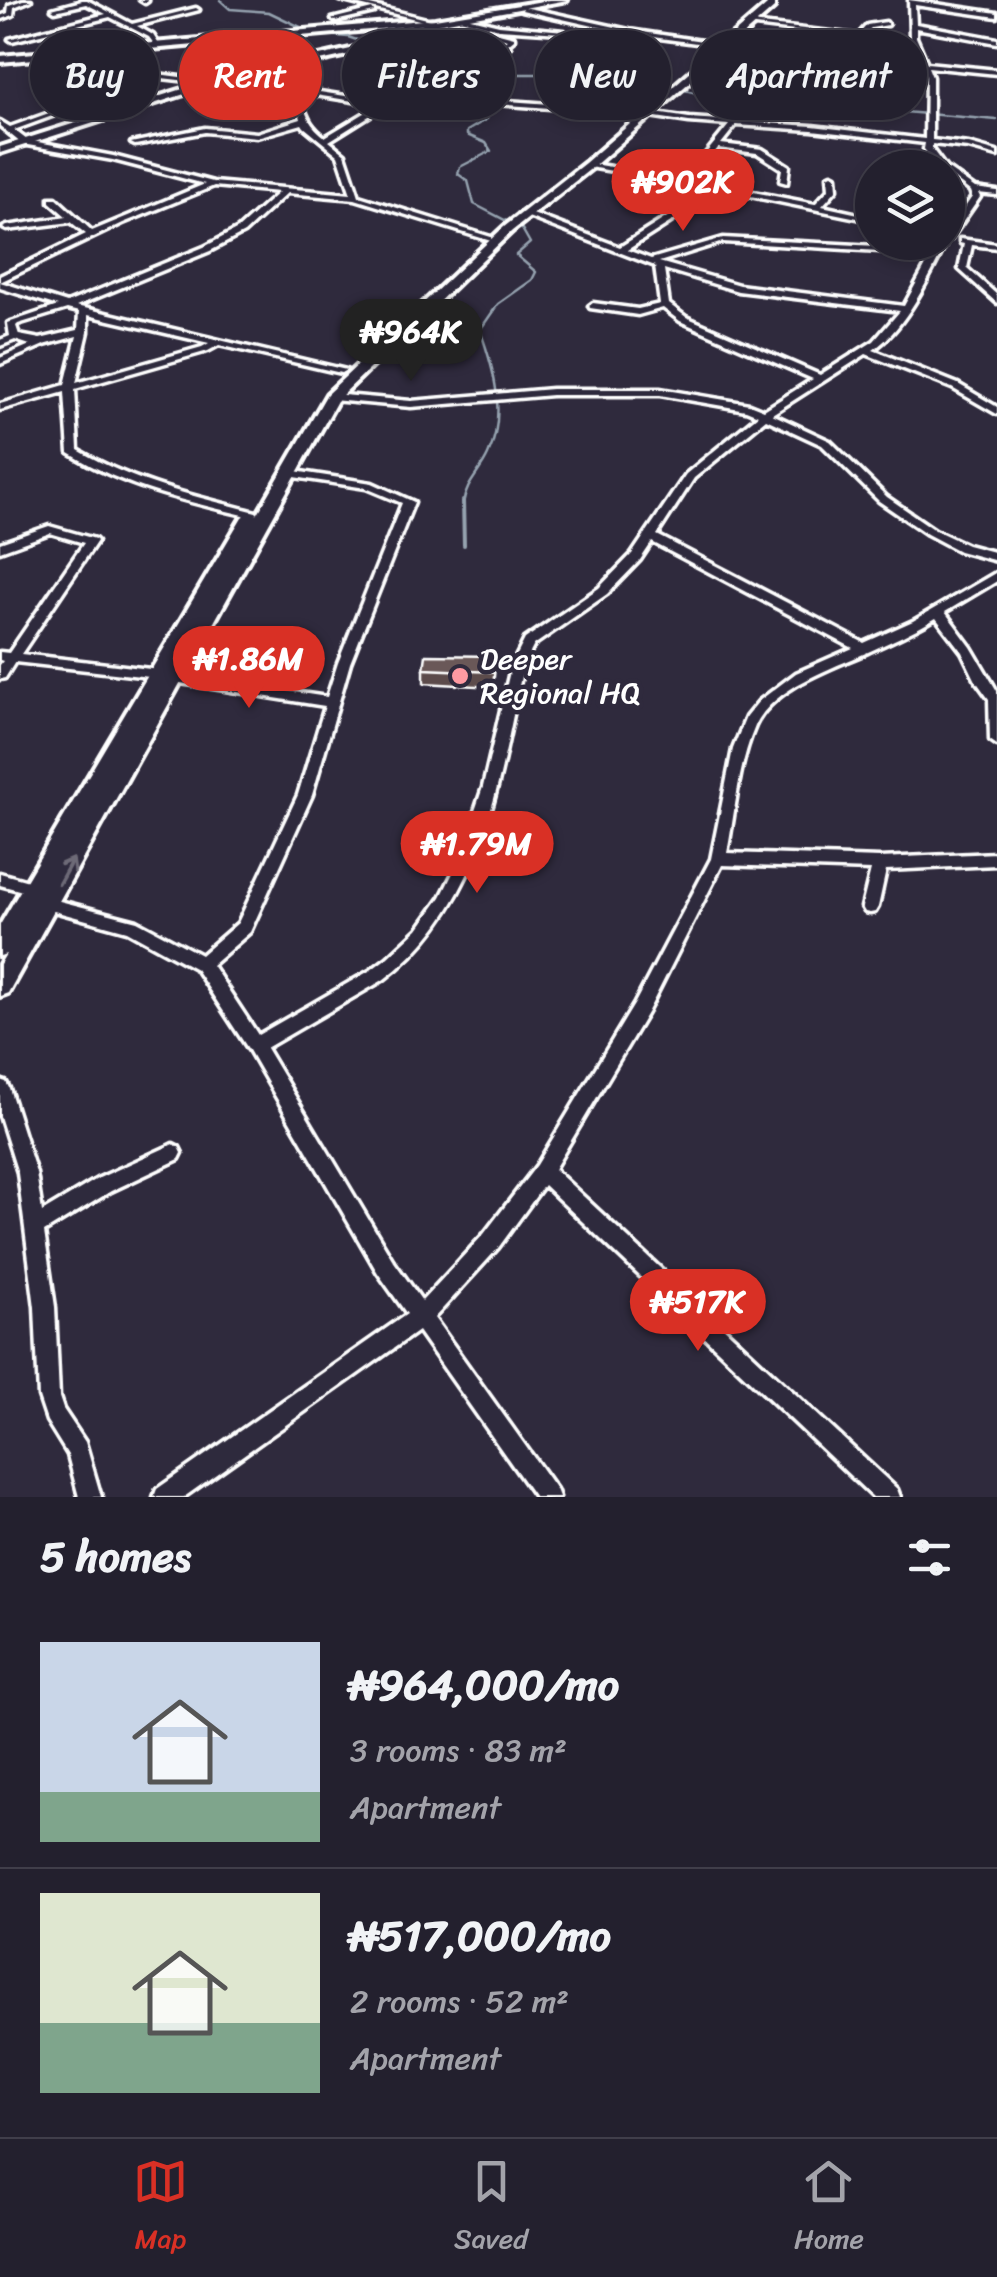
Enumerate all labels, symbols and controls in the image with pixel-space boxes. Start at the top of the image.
chip: Buy [30,30,159,120]
chip: Rent [179,30,322,120]
chip: Filters [342,30,515,120]
chip: New [535,30,671,120]
chip: Apartment [691,30,927,120]
pin: ₦902K [613,149,753,234]
map controls [855,150,965,260]
button: layers [855,150,965,260]
text: ₦902K [633,153,733,210]
pin: ₦964K [341,299,481,384]
text: ₦964K [362,303,460,360]
pin: ₦1.86M [168,626,330,711]
text: ₦1.86M [195,630,303,687]
place label: Deeper Regional HQ [480,632,640,720]
marker: Deeper Regional HQ [449,665,471,687]
pin: ₦1.79M [396,811,558,896]
text: ₦1.79M [423,815,531,872]
one-way arrow [57,857,77,886]
pin: ₦517K [628,1269,768,1354]
text: ₦517K [652,1273,744,1330]
text: 5 homes [40,1520,191,1594]
icon: filters [902,1530,957,1585]
text: ₦964,000/mo [350,1648,619,1722]
icon: home [120,1682,240,1802]
text: 3 rooms · 83 m² [350,1722,567,1779]
text: Apartment [350,1779,501,1836]
text: ₦517,000/mo [350,1899,611,1973]
icon: home [120,1933,240,2053]
text: 2 rooms · 52 m² [350,1973,569,2030]
text: Apartment [350,2030,501,2087]
tab: Map [133,2154,188,2263]
tab: Saved [454,2154,528,2263]
tab: Home [794,2154,864,2263]

